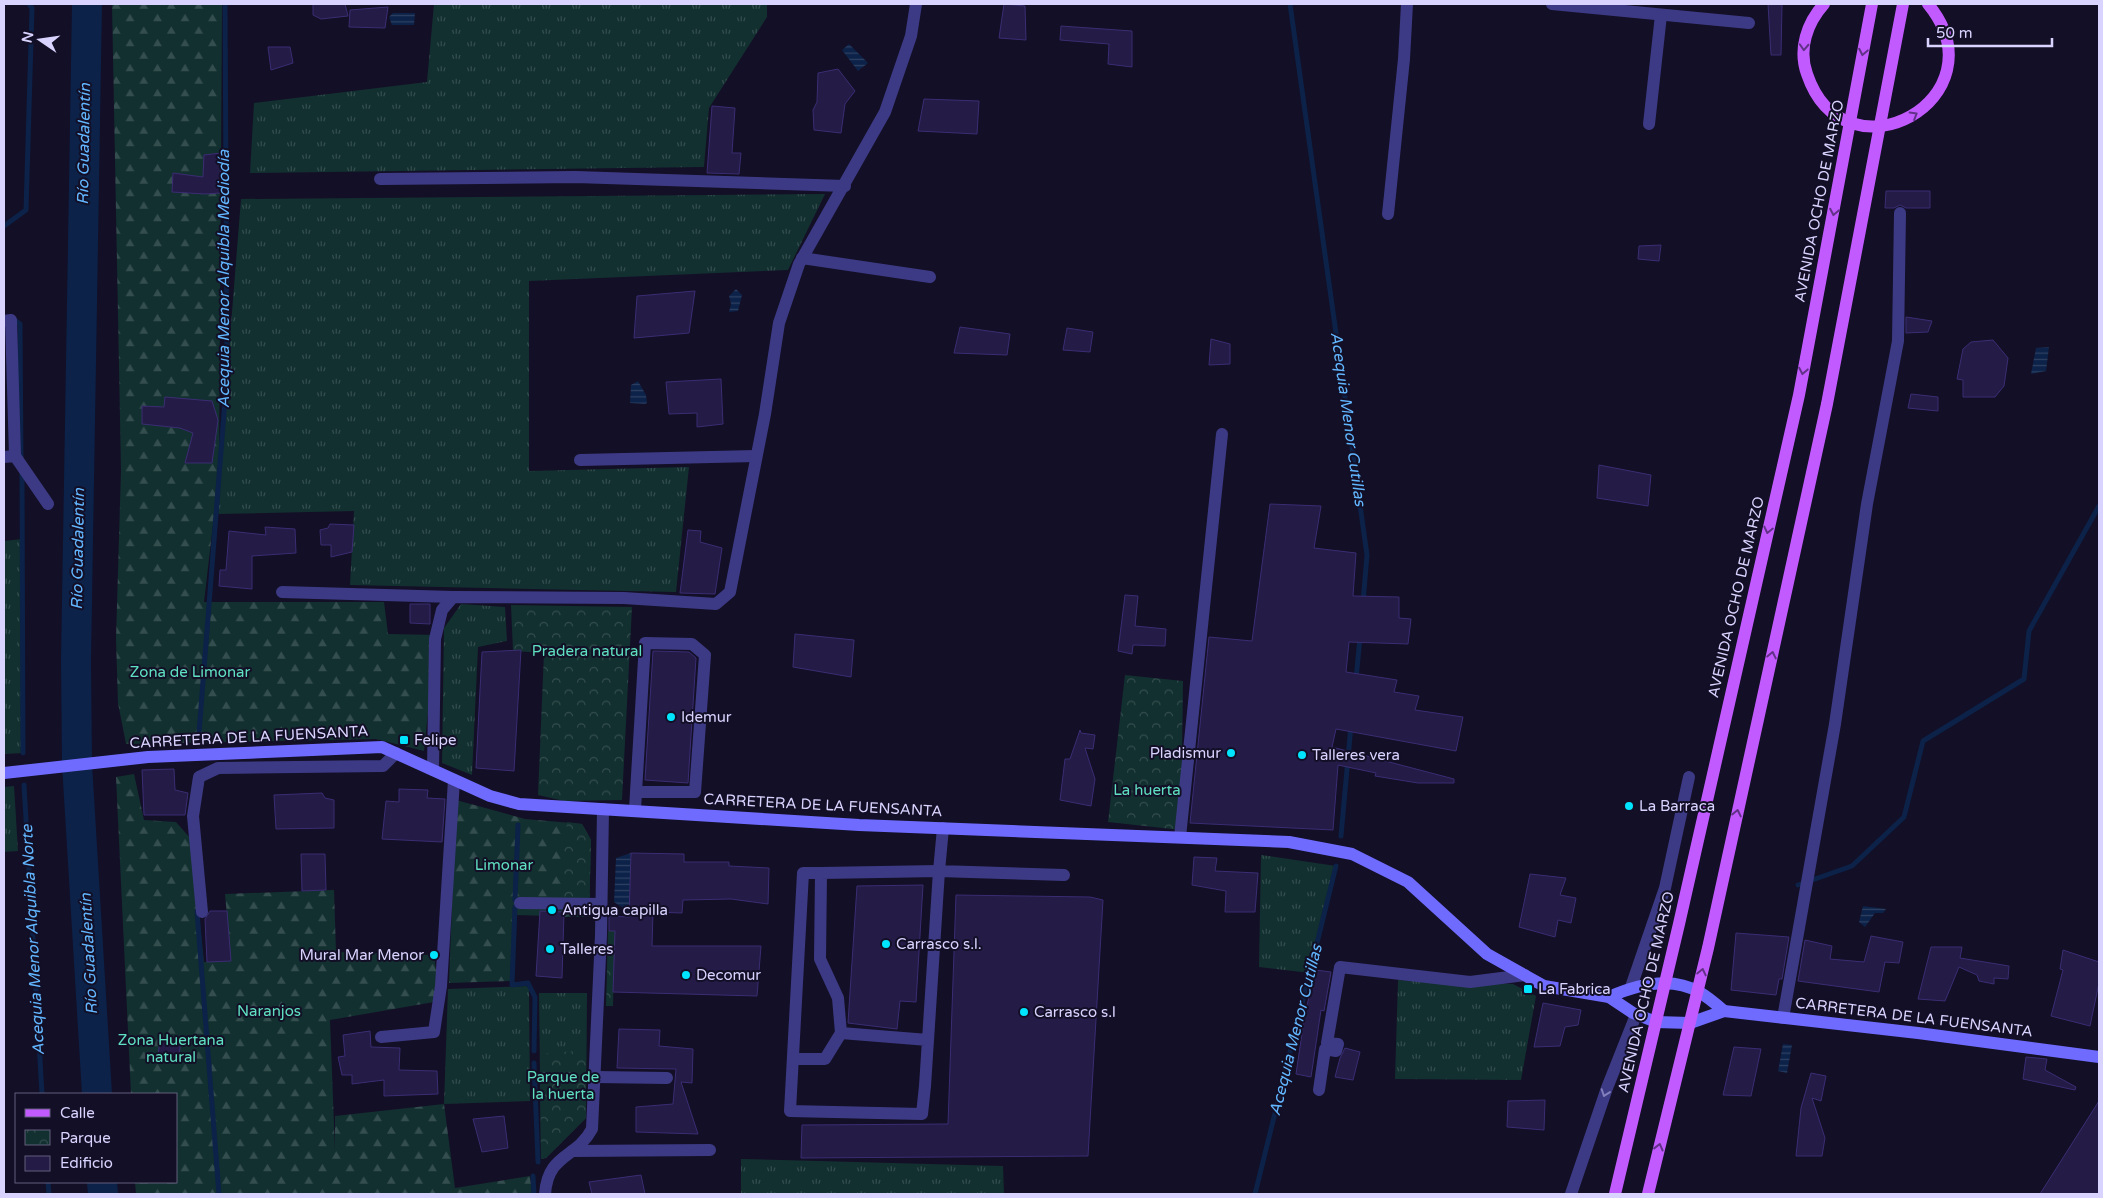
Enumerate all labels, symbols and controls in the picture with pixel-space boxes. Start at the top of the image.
north arrow [15,15,65,65]
scale bar [1928,15,2052,47]
text: 50 m [1936,24,1973,42]
text: N [18,30,37,45]
one-way arrow [1799,43,1810,51]
one-way arrow [1858,47,1868,56]
water label: Río Guadalentín [73,82,95,205]
street label: AVENIDA OCHO DE MARZO [1791,98,1847,304]
one-way arrow [1909,111,1918,121]
water label: Acequia Menor Alquibla Mediodía [214,149,234,408]
one-way arrow [1829,207,1839,216]
water label: Acequia Menor Cutillas [1326,331,1370,509]
one-way arrow [1799,367,1809,376]
water label: Río Guadalentín [67,487,89,610]
street label: AVENIDA OCHO DE MARZO [1704,495,1768,699]
one-way arrow [1763,525,1774,534]
park label: Pradera natural [532,642,642,660]
one-way arrow [1766,650,1777,659]
park label: Zona de Limonar [130,663,251,681]
place label: Idemur [681,708,732,726]
marker: Idemur [665,711,677,723]
street label: CARRETERA DE LA FUENSANTA [129,722,369,752]
place label: Felipe [414,731,456,749]
marker: Felipe [398,734,410,746]
place label: Pladismur [1150,744,1221,762]
place label: Talleres vera [1312,746,1400,764]
marker: Pladismur [1225,747,1237,759]
marker: Talleres vera [1296,749,1308,761]
park label: La huerta [1113,781,1181,799]
street label: CARRETERA DE LA FUENSANTA [703,790,943,820]
place label: La Barraca [1639,797,1715,815]
marker: La Barraca [1623,800,1635,812]
one-way arrow [1731,809,1742,818]
water label: Acequia Menor Alquibla Norte [17,823,49,1056]
park label: Limonar [475,856,534,874]
street label: AVENIDA OCHO DE MARZO [1614,890,1678,1094]
water label: Río Guadalentín [76,891,102,1015]
place label: Antigua capilla [562,901,668,919]
marker: Antigua capilla [546,904,558,916]
place label: Carrasco s.l. [896,935,982,953]
marker: Carrasco s.l. [880,938,892,950]
place label: Talleres [560,940,614,958]
water label: Acequia Menor Cutillas [1265,941,1327,1118]
marker: Talleres [544,943,556,955]
place label: Mural Mar Menor [299,946,424,964]
marker: Mural Mar Menor [428,949,440,961]
place label: Decomur [696,966,761,984]
one-way arrow [1696,968,1707,977]
marker: Decomur [680,969,692,981]
place label: La Fabrica [1538,980,1611,998]
marker: La Fabrica [1522,983,1534,995]
street label: CARRETERA DE LA FUENSANTA [1794,993,2034,1041]
park label: Naranjos [237,1002,301,1020]
place label: Carrasco s.l [1034,1003,1116,1021]
marker: Carrasco s.l [1018,1006,1030,1018]
park label: Zona Huertana natural [118,1031,224,1066]
park label: Parque de la huerta [527,1068,599,1103]
one-way arrow [1601,1088,1611,1096]
legend [15,1093,178,1183]
text: Calle [60,1104,95,1122]
text: Parque [60,1129,111,1147]
one-way arrow [1653,1142,1664,1151]
text: Edificio [60,1154,113,1172]

